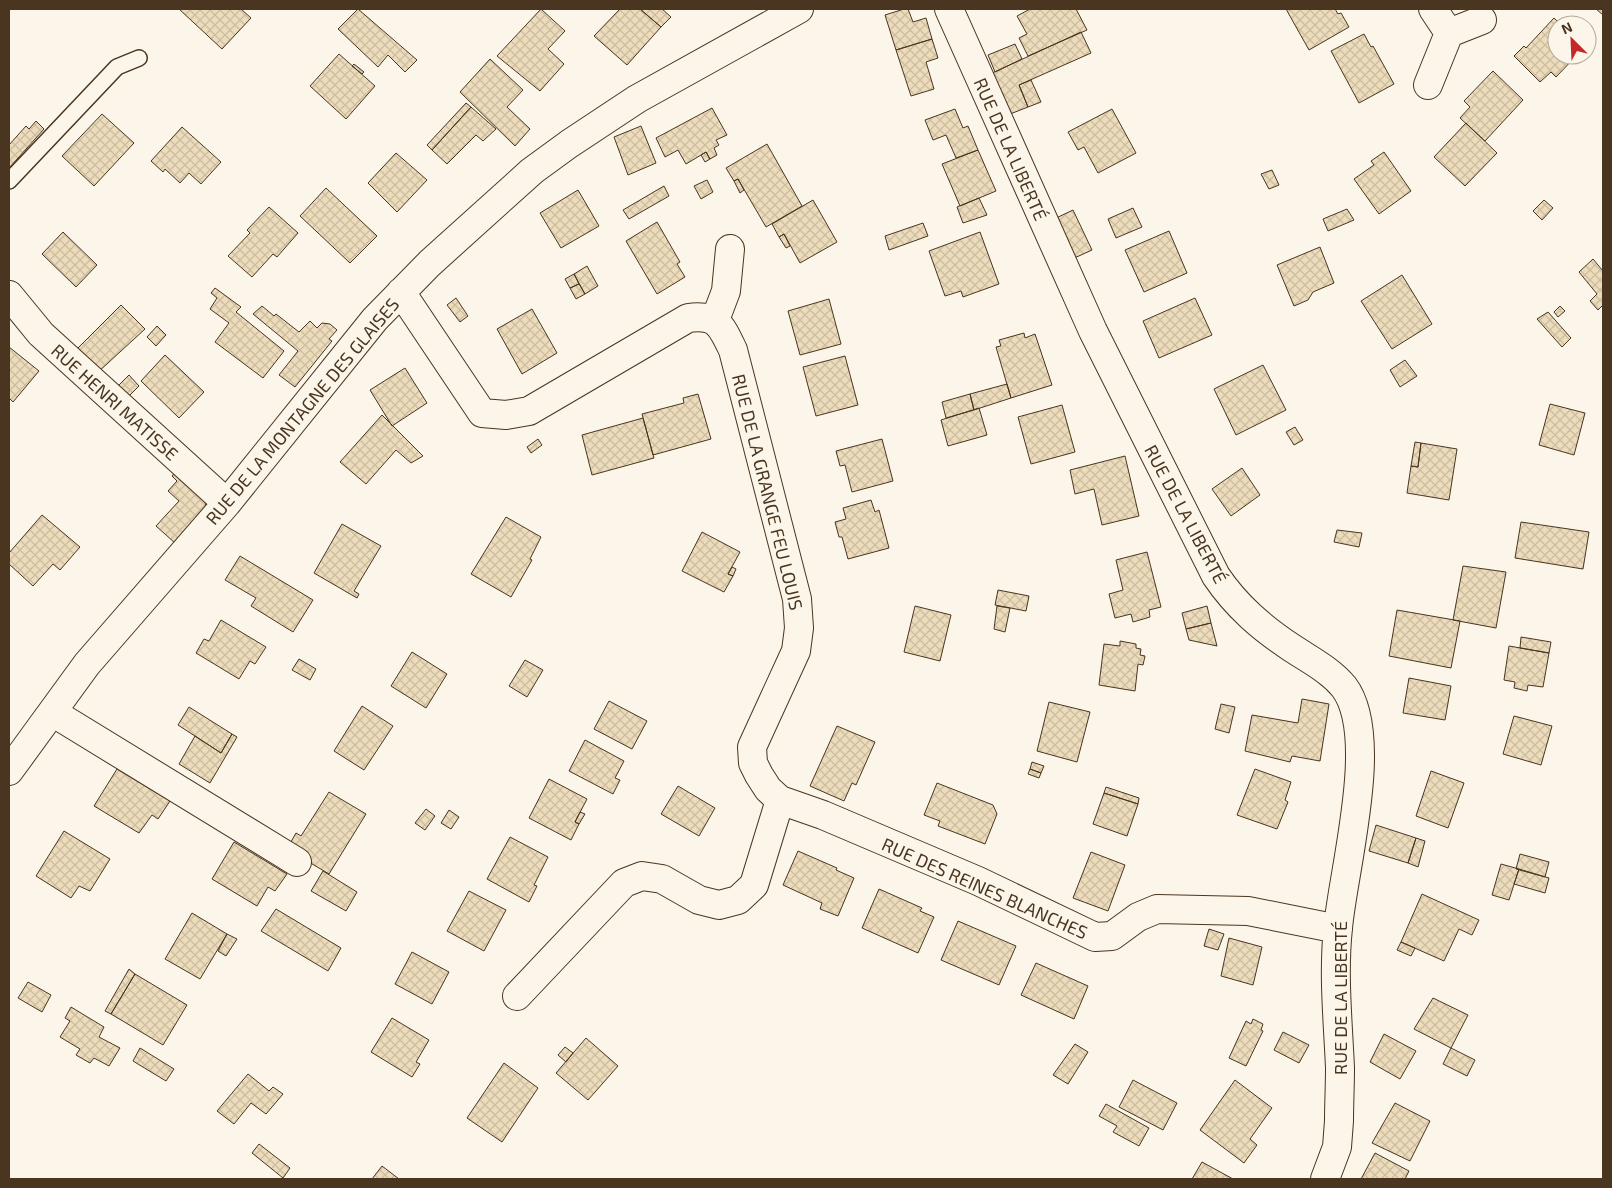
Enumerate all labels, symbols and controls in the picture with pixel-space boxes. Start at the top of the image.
north arrow [1547,15,1597,65]
text: N [1558,18,1575,37]
street label: RUE DE LA LIBERTÉ [970,74,1052,224]
street label: RUE DE LA MONTAGNE DES GLAISES [201,293,403,529]
street label: RUE HENRI MATISSE [47,339,183,465]
street label: RUE DE LA GRANGE FEU LOUIS [728,372,808,612]
street label: RUE DE LA LIBERTÉ [1140,441,1232,587]
street label: RUE DES REINES BLANCHES [879,833,1091,943]
street label: RUE DE LA LIBERTÉ [1329,921,1351,1075]

